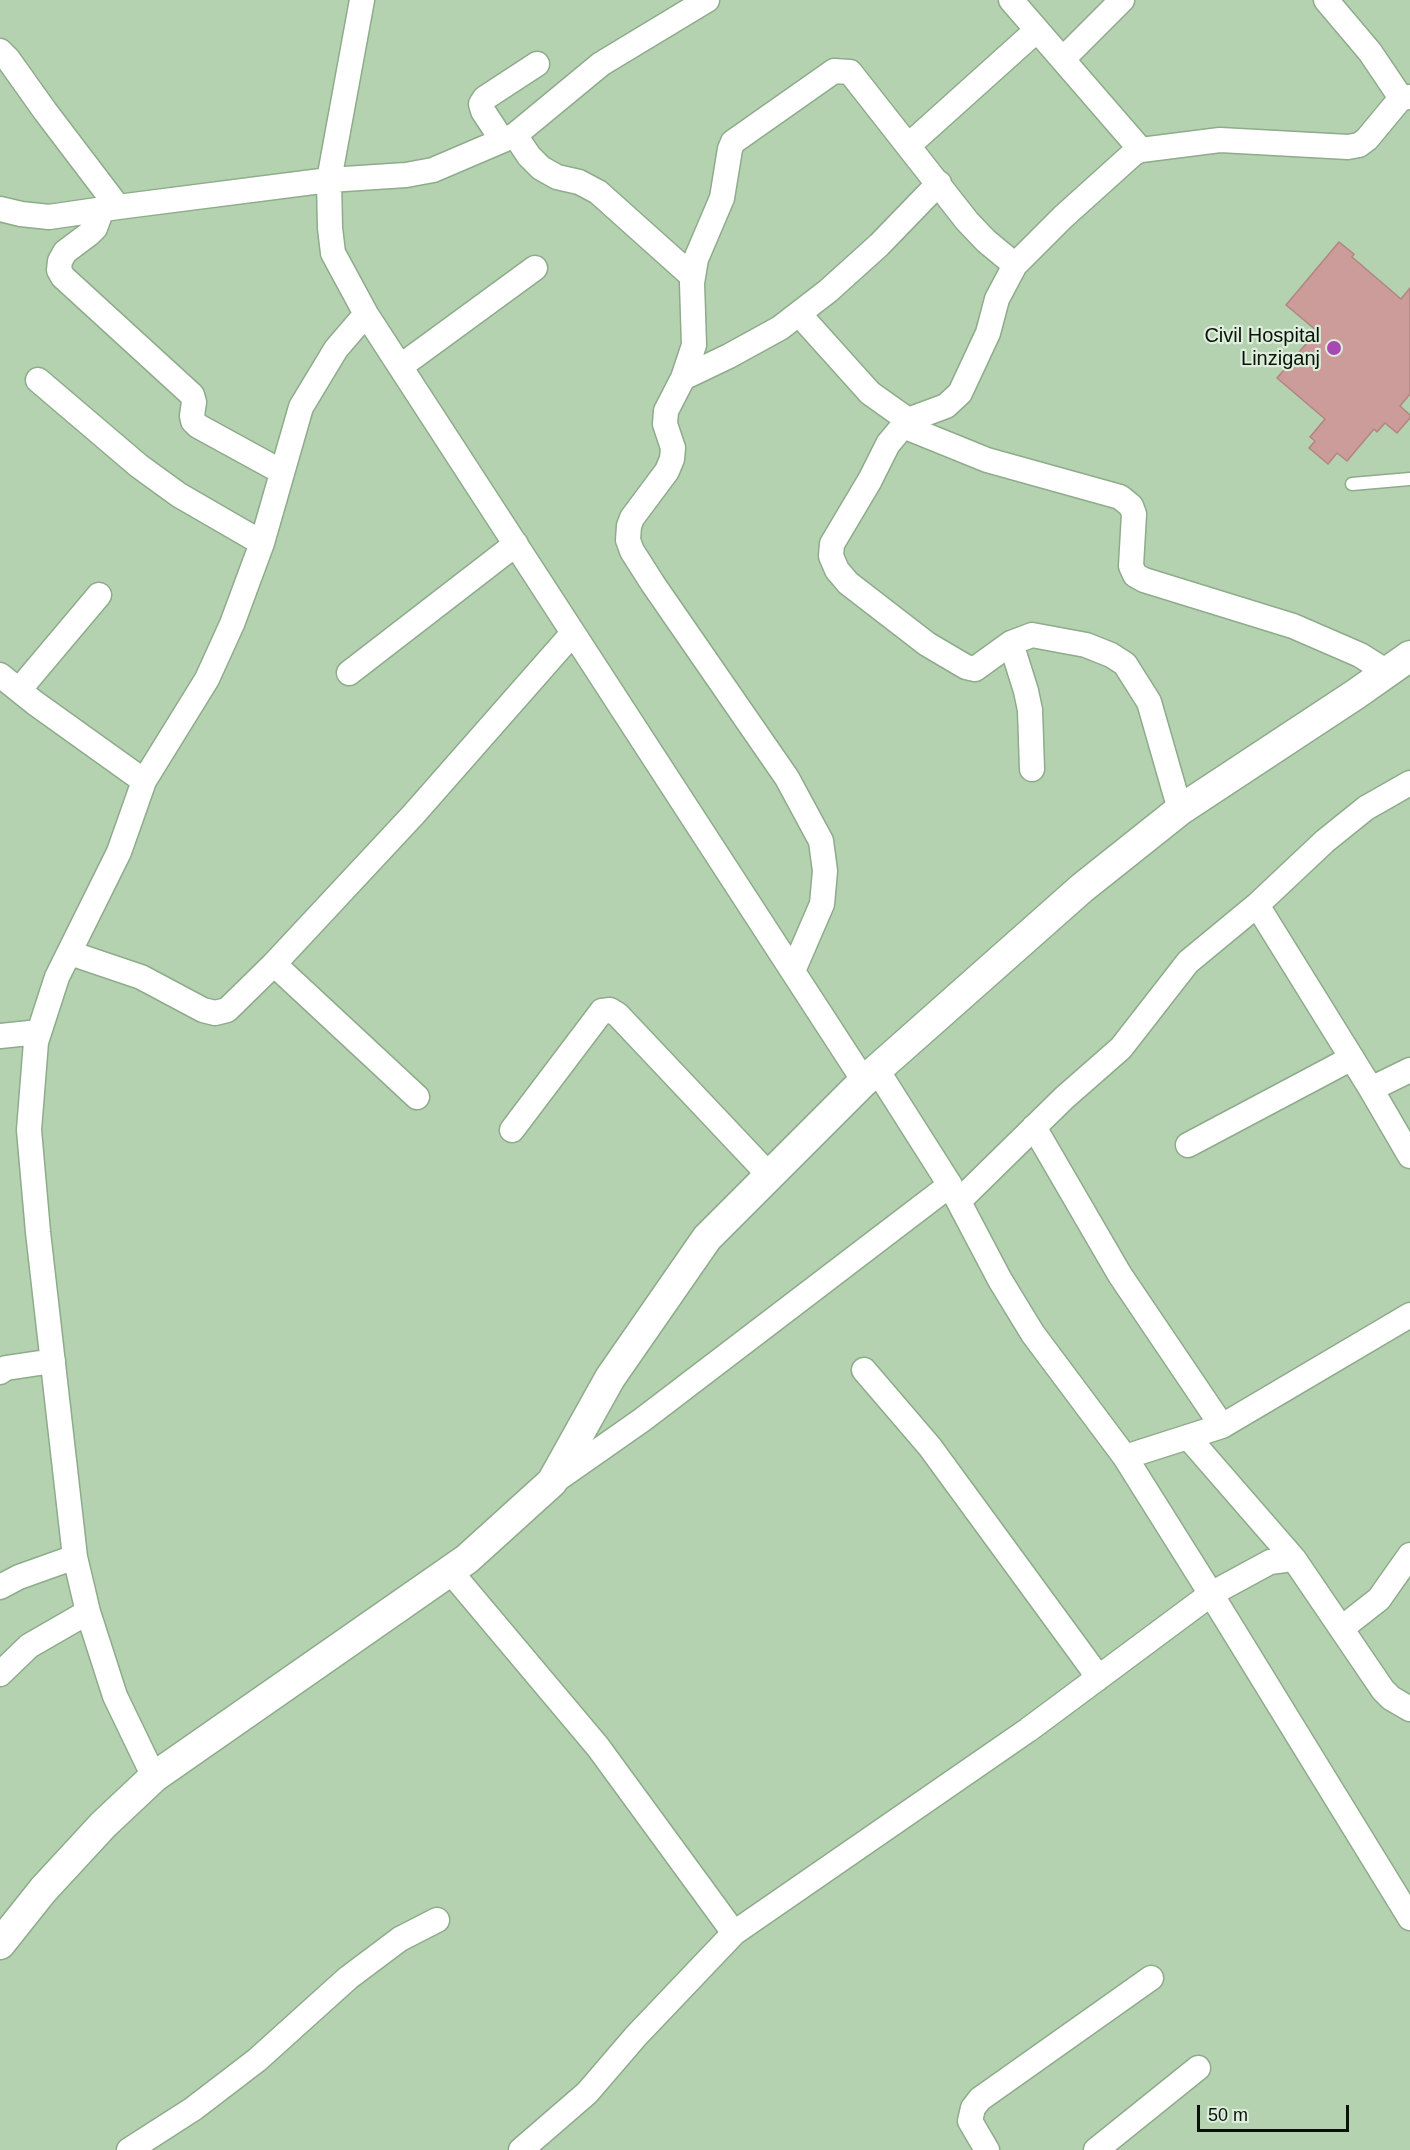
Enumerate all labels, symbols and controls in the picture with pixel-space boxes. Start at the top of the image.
place label: Civil Hospital Linziganj [1204,324,1320,371]
marker: Civil Hospital Linziganj [1325,339,1343,357]
scale bar [1200,2093,1352,2131]
text: 50 m [1208,2105,1248,2125]

